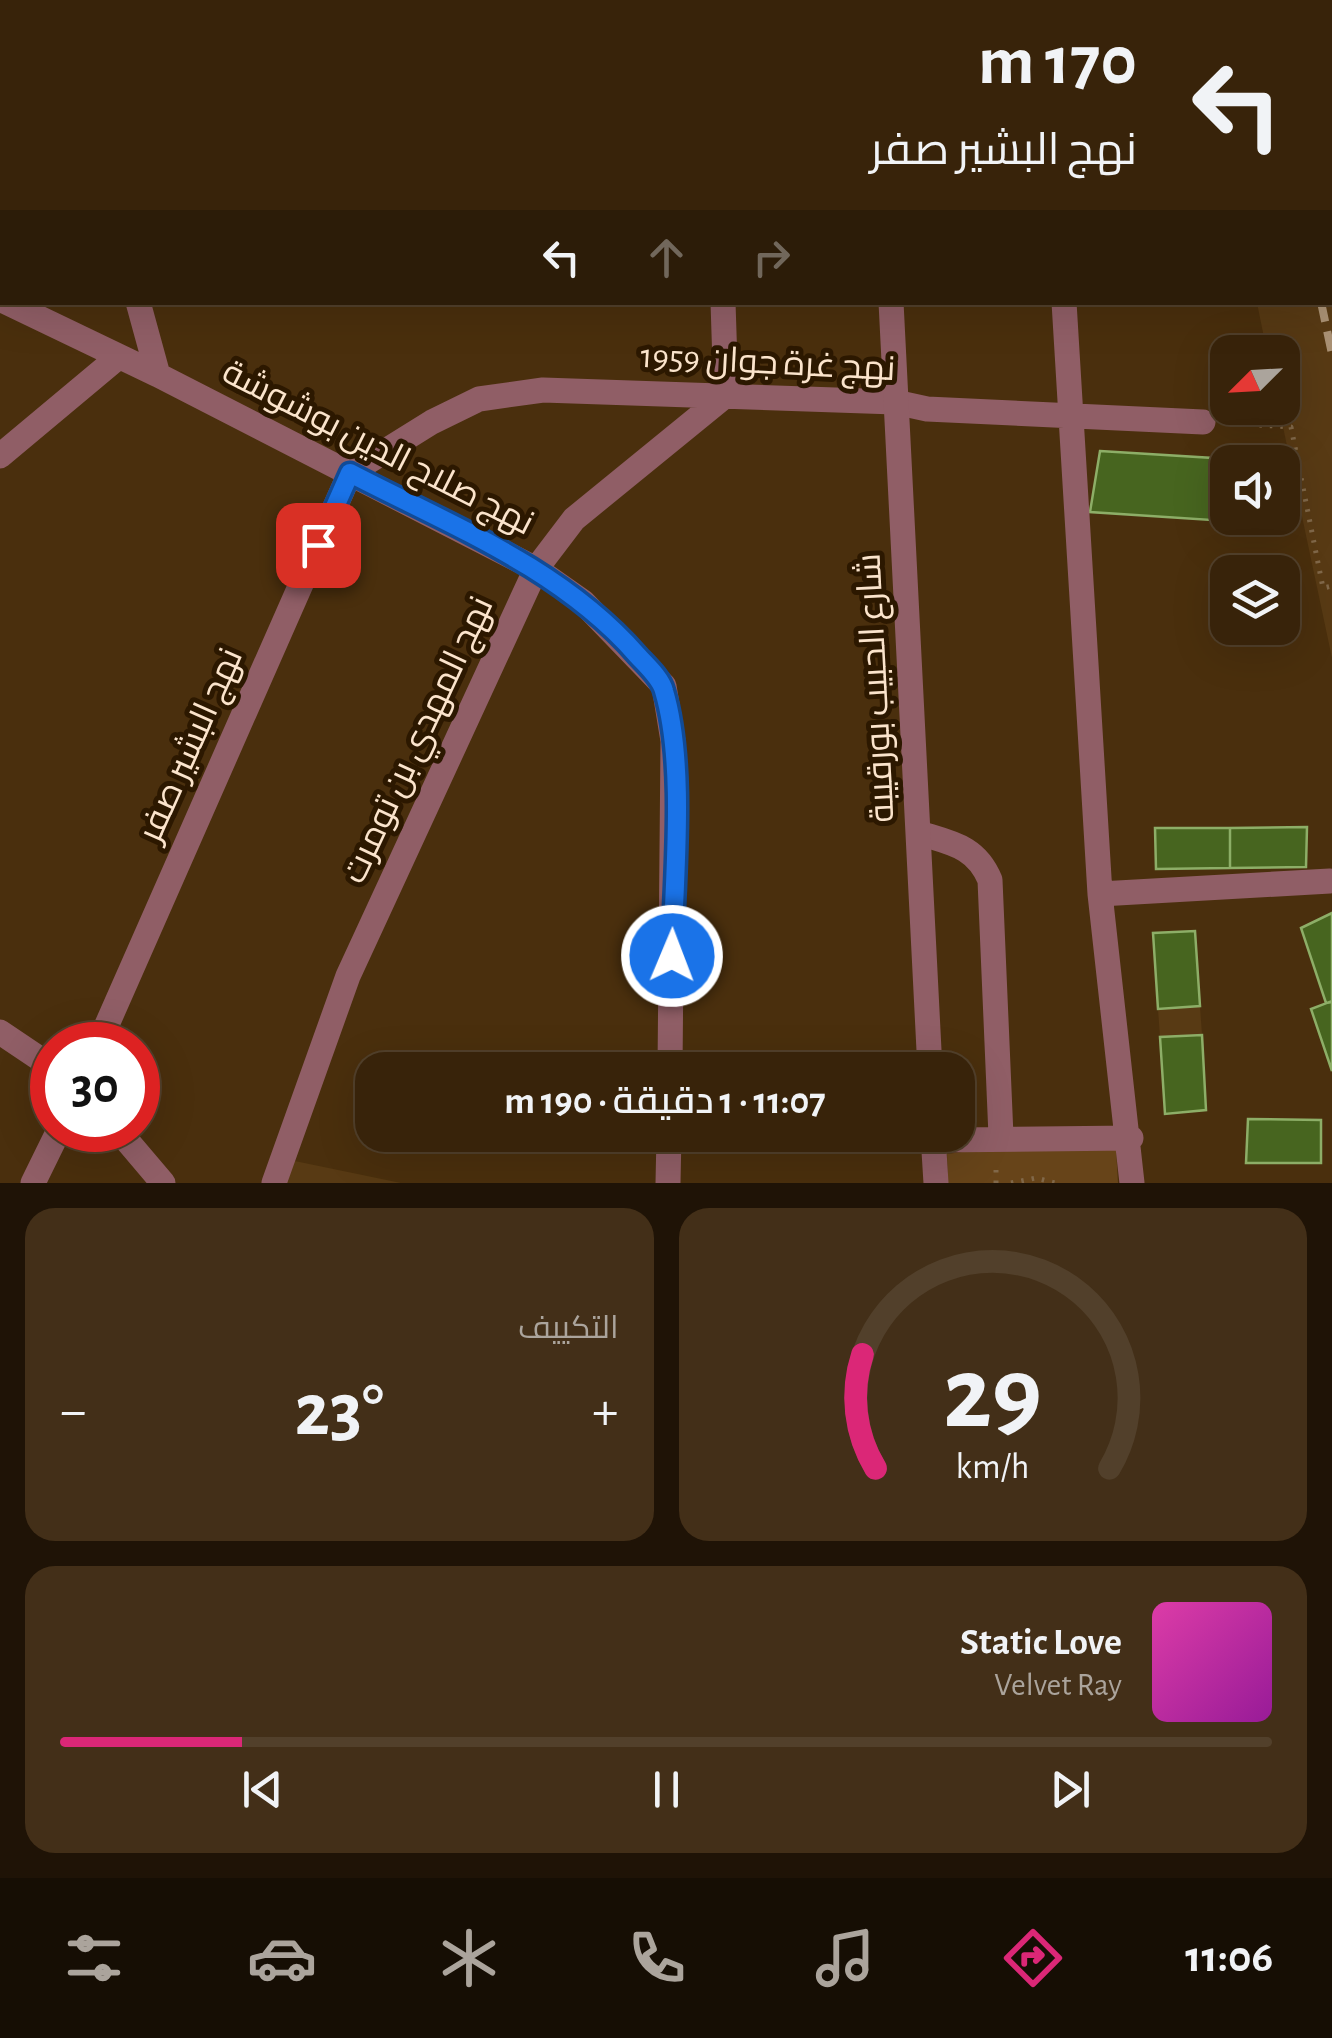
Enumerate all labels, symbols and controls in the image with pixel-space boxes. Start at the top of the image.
text: 170 m [978,27,1137,97]
icon: left [1172,40,1302,170]
text: نهج البشير صفر [870,128,1137,173]
icon: left [534,230,589,285]
icon: ahead [639,230,694,285]
icon: right [744,230,799,285]
north arrow [1210,335,1300,425]
map controls [1210,335,1300,645]
street label: نهج غرة جوان 1959 [639,339,896,391]
street label: نهج صلاح الدين بوشوشة [215,354,539,545]
button: sound [1210,445,1300,535]
pin [276,503,361,588]
icon: arrive [291,518,346,573]
street label: شارع الحبيب بورقيبة [851,552,905,823]
button: layers [1210,555,1300,645]
street label: نهج المهدي بن تومرت [336,591,507,892]
street label: نهج البشير صفر [132,643,253,850]
position arrow [620,904,724,1008]
speed limit sign: 30 [30,1022,160,1152]
text: 11:07 · 1 دقيقة · 190 m [504,1083,826,1121]
text: التكييف [518,1312,619,1344]
text: 29 [943,1343,1042,1447]
text: 23° [294,1374,384,1449]
text: − [60,1384,86,1439]
text: + [592,1384,618,1439]
text: km/h [956,1449,1030,1485]
text: Static Love [960,1624,1122,1662]
text: Velvet Ray [994,1669,1122,1701]
icon: previous [235,1762,290,1817]
icon: pause [639,1762,694,1817]
icon: next [1043,1762,1098,1817]
icon: filters [59,1923,129,1993]
icon: car [247,1923,317,1993]
icon: climate [434,1923,504,1993]
icon: phone [622,1923,692,1993]
icon: music [810,1923,880,1993]
icon: directions [998,1923,1068,1993]
text: 11:06 [1185,1935,1273,1980]

